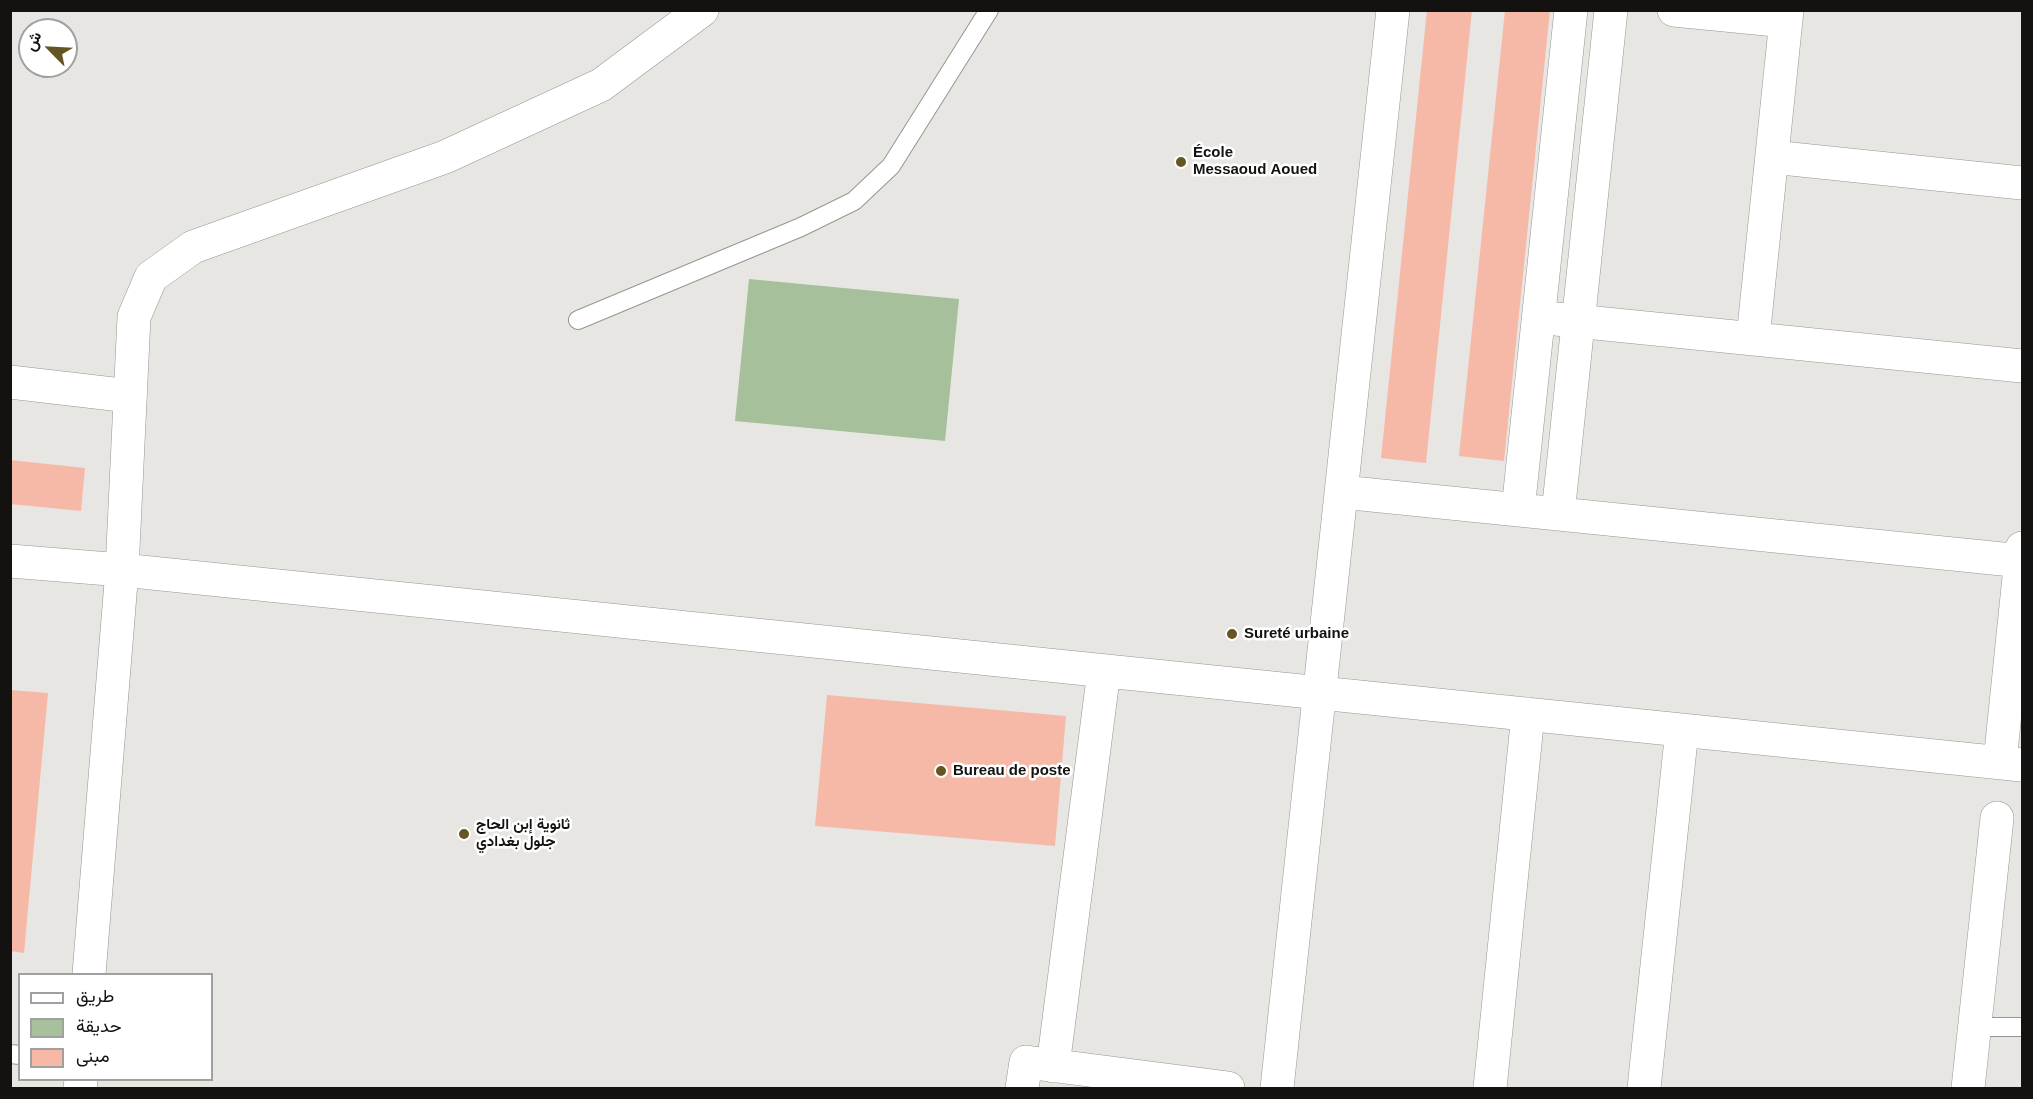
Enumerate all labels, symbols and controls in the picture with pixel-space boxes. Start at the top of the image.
north arrow [18,18,78,78]
text: ش [21,29,45,54]
place label: École Messaoud Aoued [1193,144,1317,179]
marker: École Messaoud Aoued [1174,155,1188,169]
place label: Sureté urbaine [1244,625,1349,643]
marker: Sureté urbaine [1225,627,1239,641]
place label: Bureau de poste [953,762,1071,780]
marker: Bureau de poste [934,764,948,778]
place label: ثانوية إبن الحاج جلول بغدادي [476,816,570,851]
marker: ثانوية إبن الحاج جلول بغدادي [457,827,471,841]
legend [18,973,213,1081]
text: طريق [76,986,114,1006]
text: حديقة [76,1016,122,1036]
text: مبنى [76,1046,110,1066]

